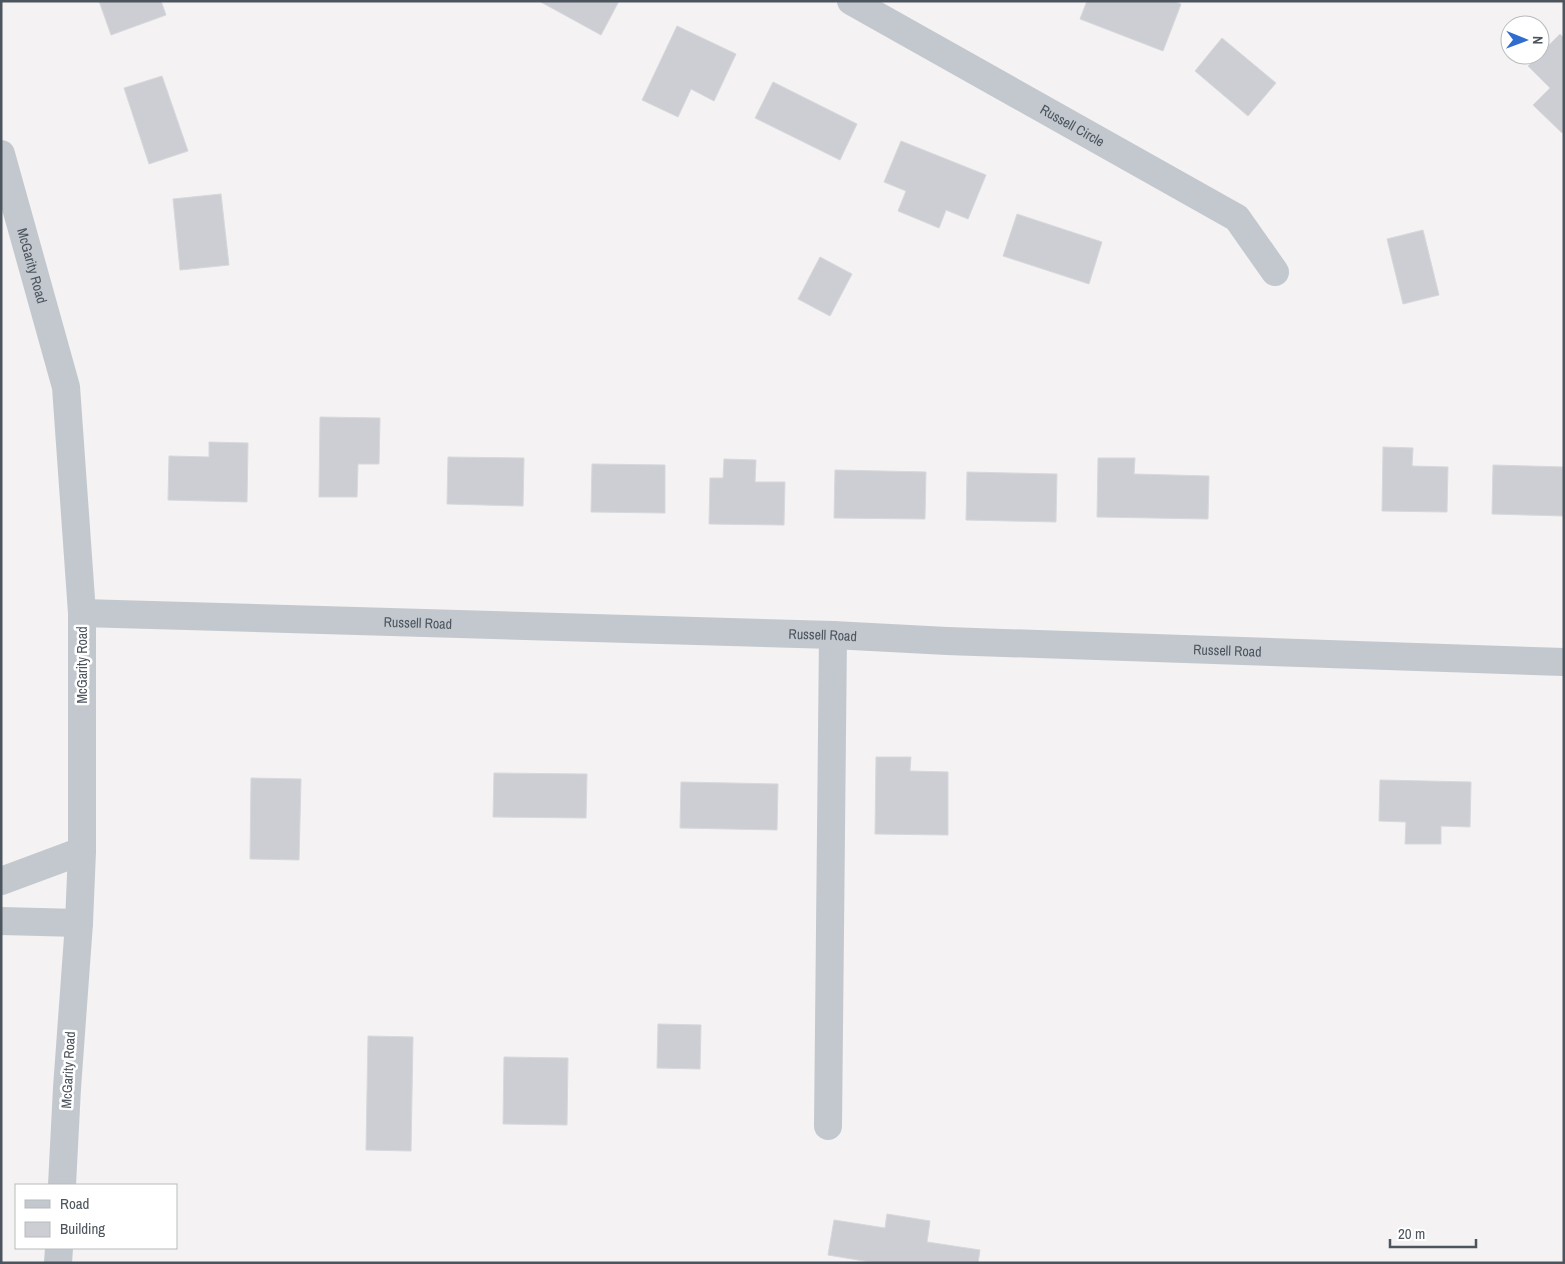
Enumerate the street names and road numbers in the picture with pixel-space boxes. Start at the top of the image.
street label: Russell Circle [1037,100,1108,151]
street label: McGarity Road [13,226,51,305]
street label: Russell Road [383,613,452,633]
street label: Russell Road [788,625,857,645]
street label: McGarity Road [73,626,91,704]
street label: Russell Road [1193,640,1262,661]
street label: McGarity Road [57,1031,79,1109]

